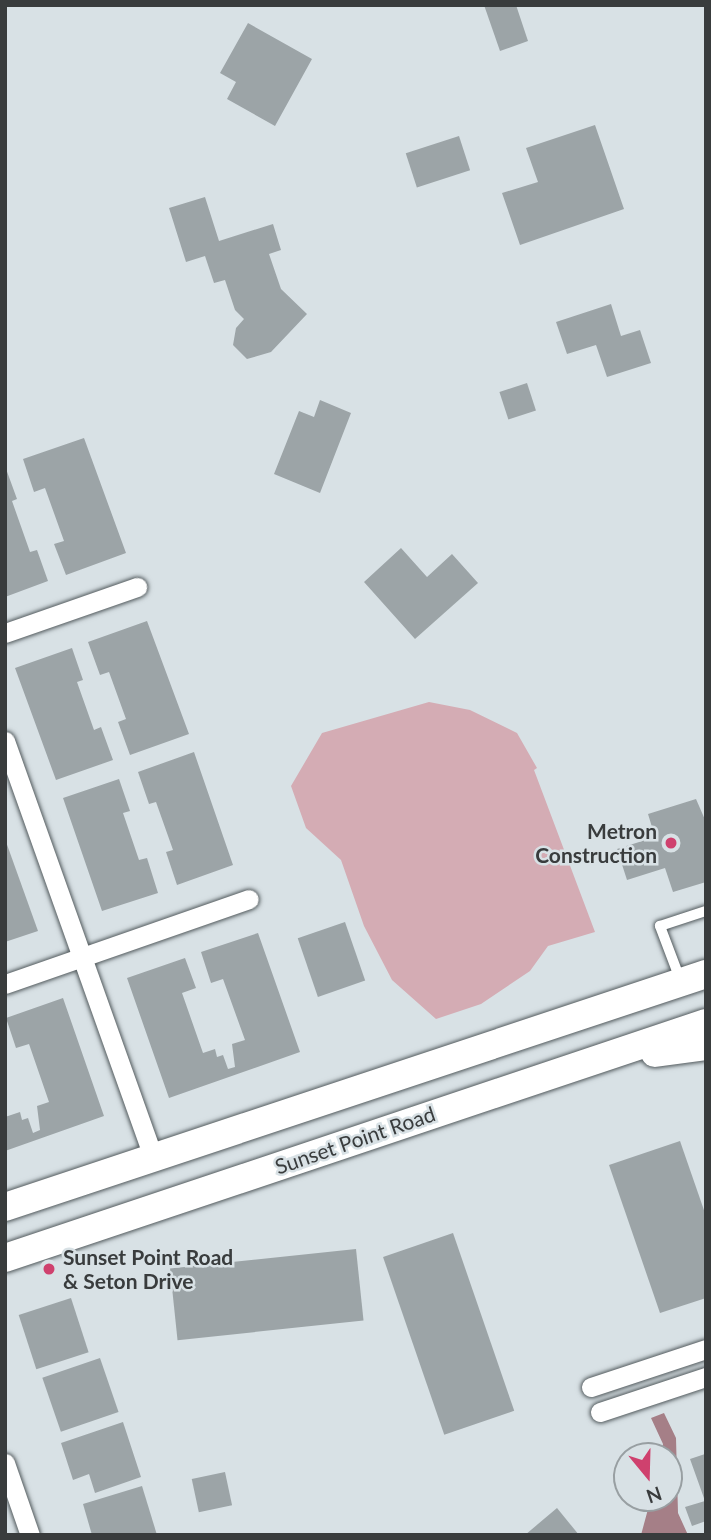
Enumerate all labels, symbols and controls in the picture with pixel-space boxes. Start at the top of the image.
place label: Metron Construction [535,818,657,868]
marker: Metron Construction [663,835,679,851]
street label: Sunset Point Road [272,1101,438,1179]
place label: Sunset Point Road & Seton Drive [63,1244,233,1294]
marker: Sunset Point Road & Seton Drive [41,1261,57,1277]
north arrow [613,1442,683,1512]
text: N [644,1482,665,1509]

